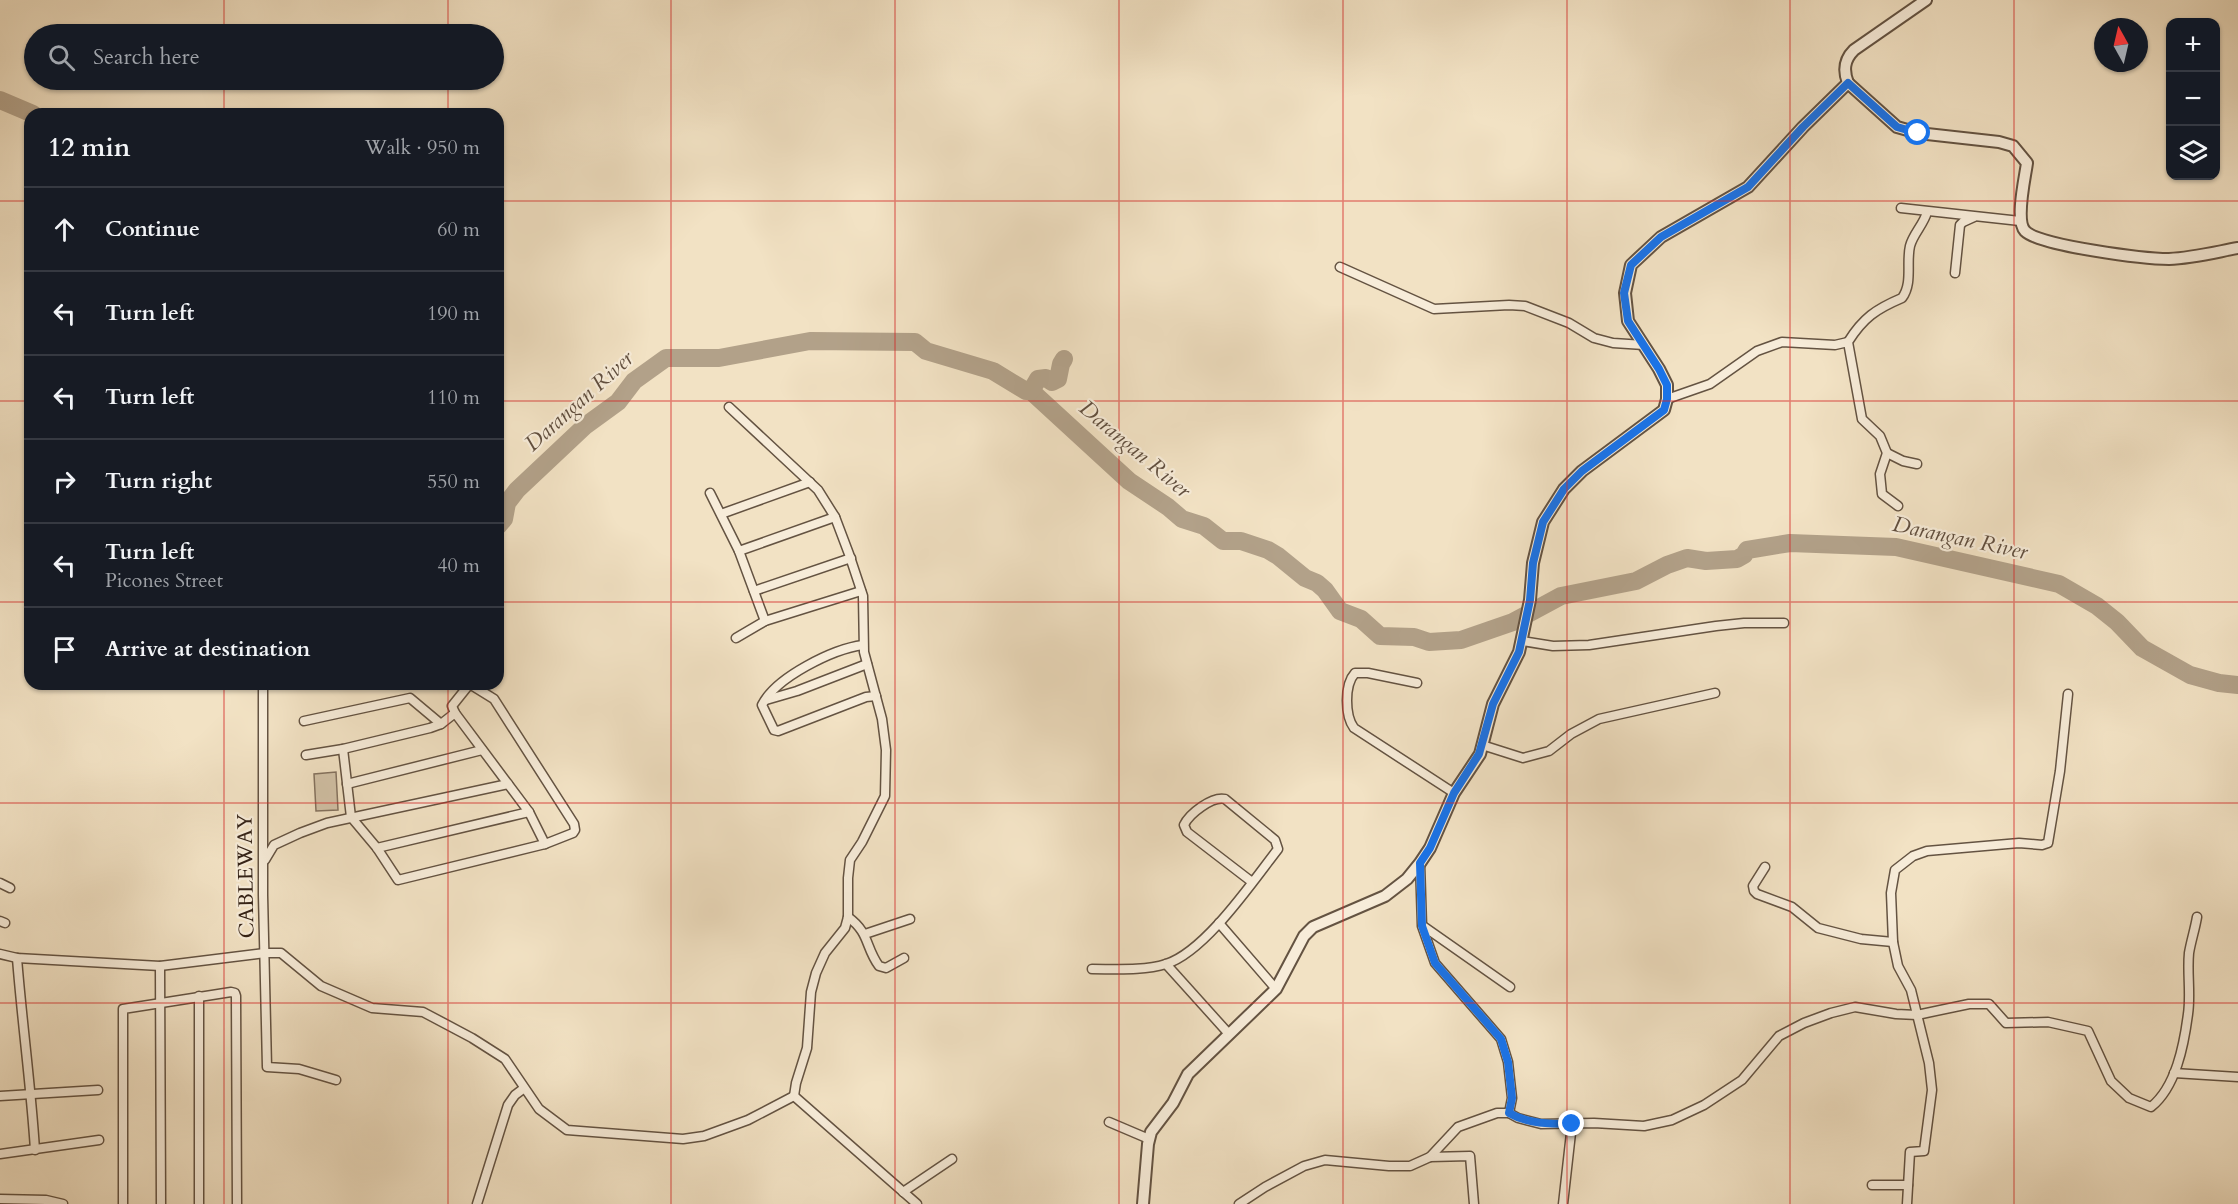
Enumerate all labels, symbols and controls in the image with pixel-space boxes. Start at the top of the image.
north arrow [2094,18,2148,72]
map controls [2166,18,2220,180]
button: + [2166,18,2220,72]
search box [24,24,504,90]
icon: search [45,41,78,74]
text: Search here [93,42,200,72]
button: − [2166,72,2220,126]
route start [1904,119,1930,145]
button: layers [2166,126,2220,180]
text: 12 min [48,130,131,165]
text: Walk · 950 m [365,134,480,161]
icon: ahead [48,213,81,246]
text: Continue [105,214,200,244]
text: 60 m [437,216,480,243]
icon: left [48,297,81,330]
text: Turn left [105,298,194,328]
text: 190 m [427,300,480,327]
water label: Darangan River [518,343,641,458]
icon: left [48,381,81,414]
text: Turn left [105,382,194,412]
text: 110 m [427,384,480,411]
water label: Darangan River [1073,393,1198,505]
icon: right [48,465,81,498]
text: Turn right [105,466,212,496]
text: 550 m [427,468,480,495]
water label: Darangan River [1890,509,2031,567]
text: Turn left [105,537,194,567]
icon: left [48,549,81,582]
text: 40 m [437,552,480,579]
text: Picones Street [105,567,223,594]
icon: arrive [48,633,81,666]
text: Arrive at destination [105,634,310,664]
street label: CABLEWAY [230,813,262,939]
route end [1558,1110,1584,1136]

